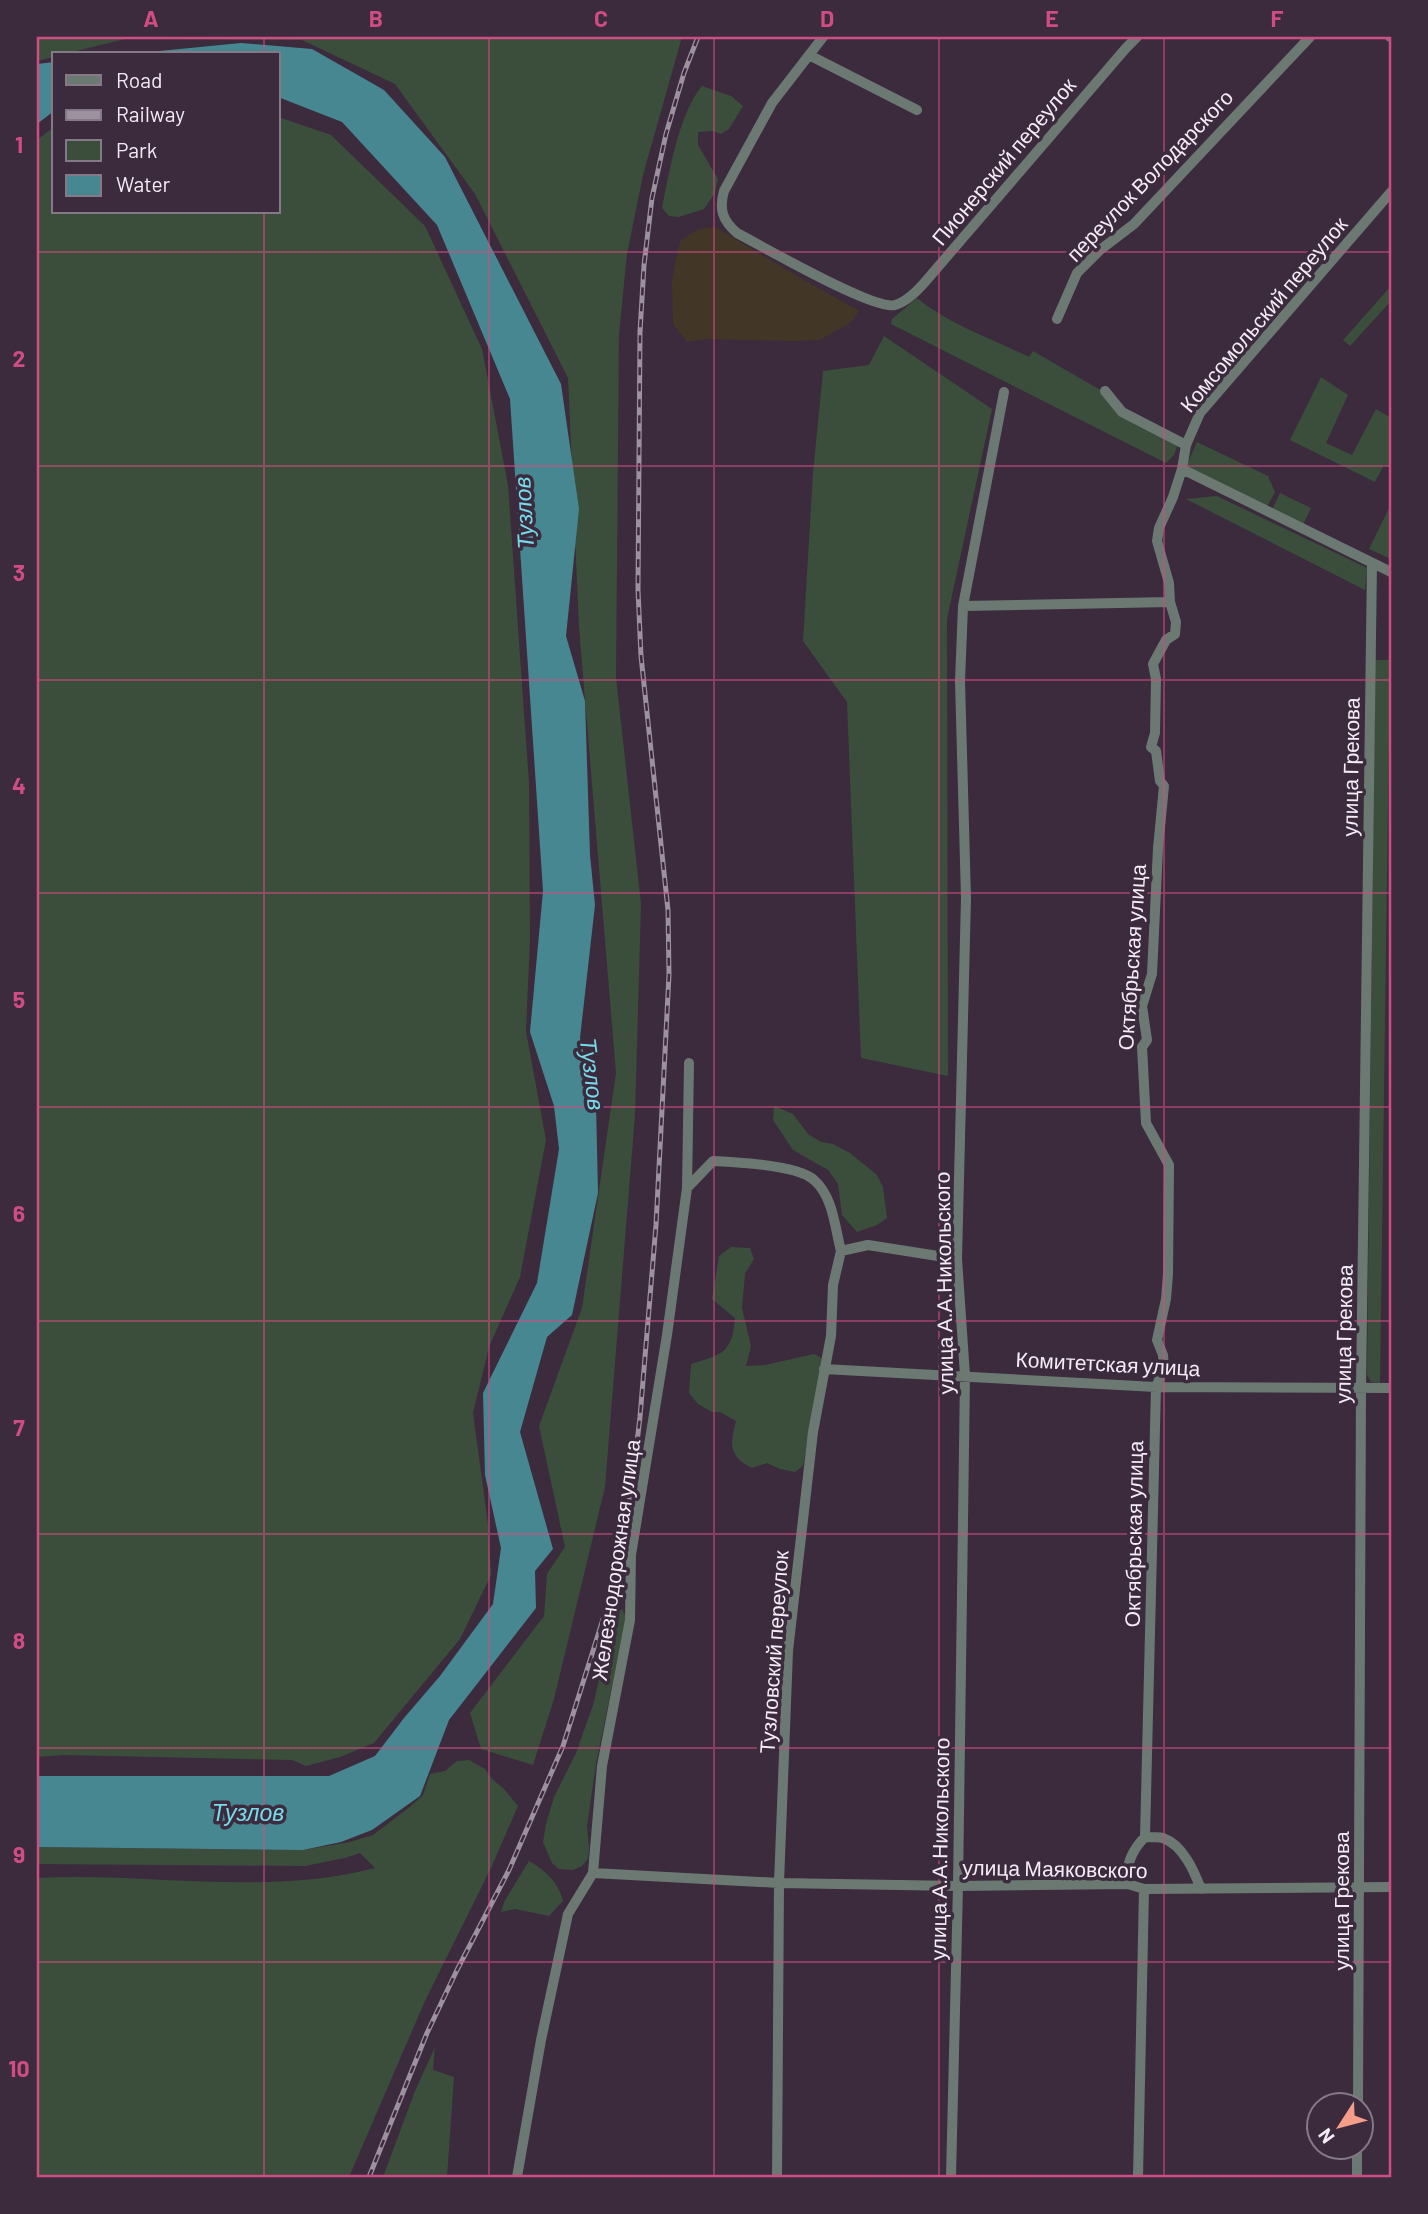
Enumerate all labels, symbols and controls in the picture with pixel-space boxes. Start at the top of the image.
text: A [143,4,159,32]
text: B [369,4,383,32]
text: C [594,4,608,32]
text: D [820,4,834,32]
text: E [1045,4,1059,32]
text: F [1271,4,1284,32]
legend [52,52,280,214]
text: Road [116,67,162,92]
street label: Пионерский переулок [926,72,1081,250]
street label: переулок Володарского [1061,84,1237,266]
text: Railway [116,101,185,126]
text: 1 [15,130,23,158]
text: Park [116,137,157,162]
text: Water [116,171,171,196]
street label: Комсомольский переулок [1174,211,1352,416]
text: 2 [13,344,25,372]
water label: Тузлов [507,476,539,550]
text: 3 [13,558,25,586]
street label: улица Грекова [1336,697,1364,837]
text: 4 [12,771,26,799]
street label: Октябрьская улица [1112,863,1150,1051]
text: 5 [13,985,25,1013]
water label: Тузлов [575,1036,611,1112]
street label: улица А.А.Никольского [929,1171,957,1395]
text: 6 [13,1199,25,1227]
street label: улица Грекова [1329,1264,1357,1404]
street label: Комитетская улица [1015,1346,1201,1380]
text: 7 [13,1413,25,1441]
street label: Железнодорожная улица [586,1437,644,1682]
street label: Октябрьская улица [1119,1440,1147,1627]
street label: Тузловский переулок [753,1549,793,1754]
text: 8 [13,1626,25,1654]
street label: улица А.А.Никольского [925,1737,953,1961]
water label: Тузлов [212,1798,284,1826]
street label: улица Грекова [1328,1831,1353,1971]
text: 9 [13,1840,25,1868]
street label: улица Маяковского [962,1854,1148,1882]
text: 10 [8,2054,30,2082]
north arrow [1306,2092,1376,2162]
text: N [1313,2124,1339,2148]

